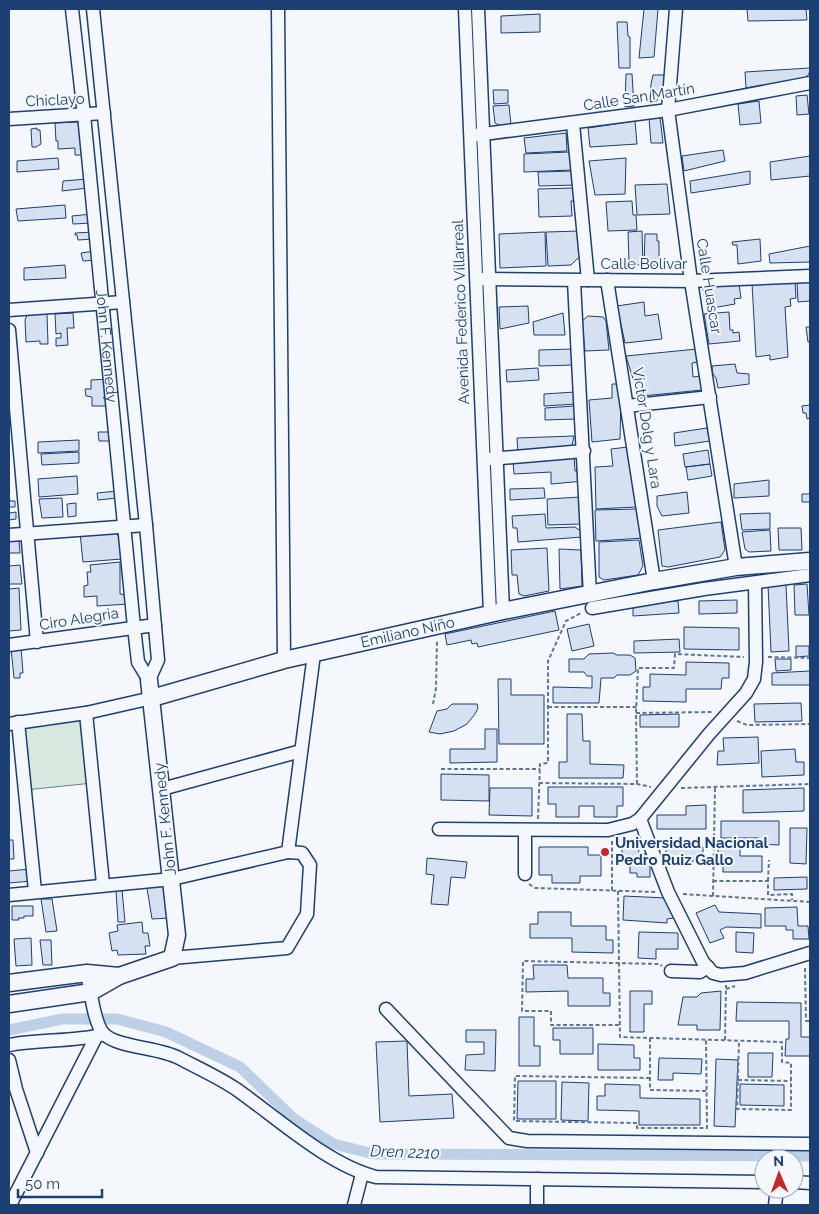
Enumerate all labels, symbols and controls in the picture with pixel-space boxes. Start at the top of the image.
street label: Calle San Martín [582,79,696,115]
street label: Chiclayo [25,89,85,111]
street label: Avenida Federico Villarreal [449,218,473,405]
street label: Calle Huascar [693,237,726,336]
street label: Calle Bolivar [601,255,688,273]
street label: John F. Kennedy [92,289,121,403]
street label: Víctor Dolg y Lara [629,366,665,490]
street label: Ciro Alegria [38,604,120,634]
street label: Emiliano Niño [359,613,456,652]
street label: John F. Kennedy [150,762,180,876]
place label: Universidad Nacional Pedro Ruiz Gallo [615,834,769,869]
marker: Universidad Nacional Pedro Ruiz Gallo [599,846,611,858]
water label: Dren 2210 [370,1141,440,1163]
north arrow [754,1149,804,1199]
text: N [773,1153,784,1169]
scale bar [18,1166,101,1198]
text: 50 m [25,1175,60,1193]

